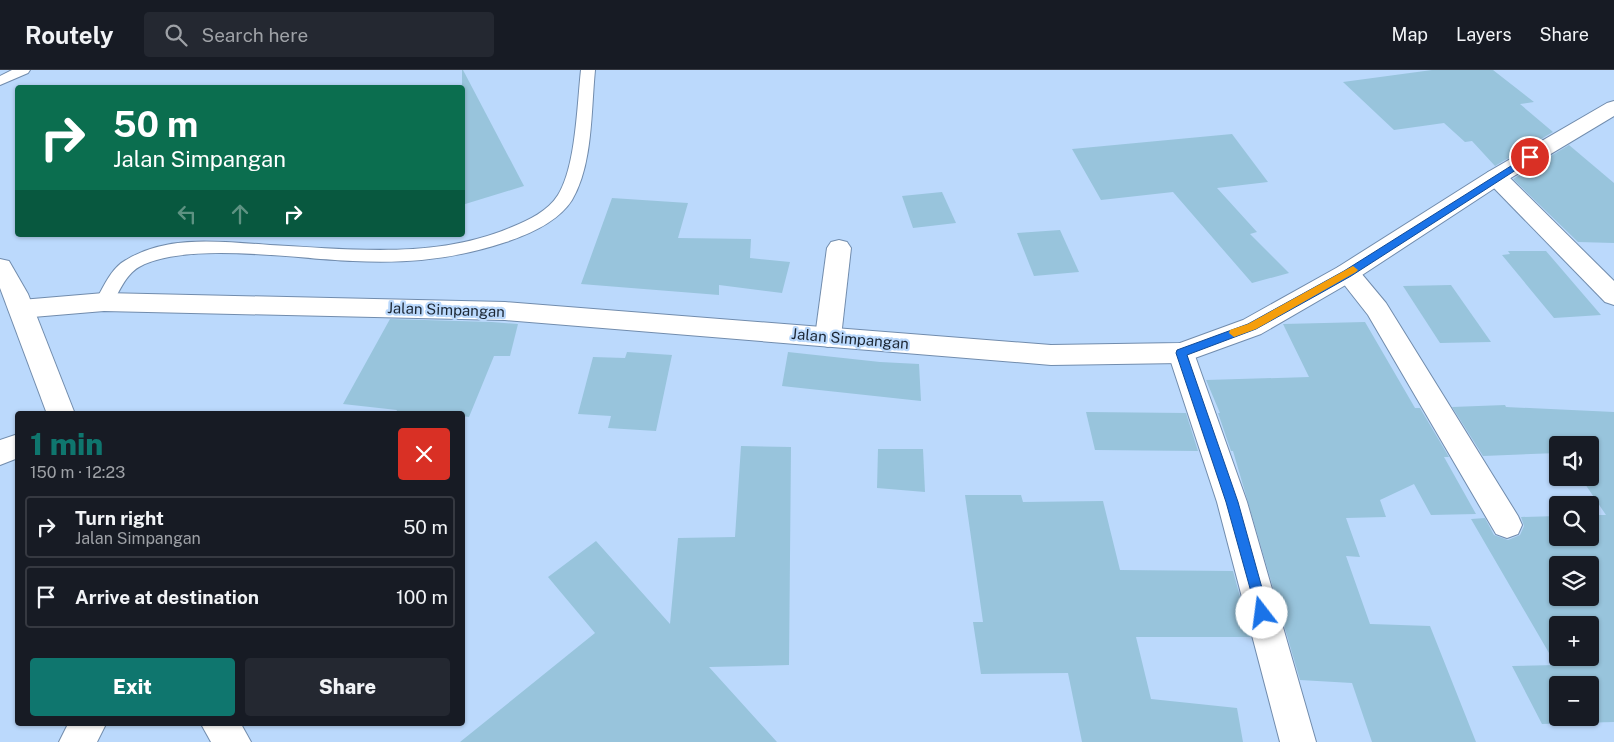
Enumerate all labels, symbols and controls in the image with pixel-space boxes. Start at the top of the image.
search box [144,12,494,57]
text: Routely [25,21,114,49]
icon: search [162,21,190,49]
text: Search here [202,24,308,46]
text: Map [1392,24,1428,45]
text: Layers [1456,24,1512,45]
text: Share [1540,24,1589,45]
text: 50 m [113,104,198,145]
icon: right [30,105,95,170]
pin [1509,136,1551,178]
icon: arrive [1516,143,1544,171]
text: Jalan Simpangan [113,146,286,172]
icon: left [173,200,201,228]
icon: ahead [226,200,254,228]
icon: right [279,200,307,228]
street label: Jalan Simpangan [387,299,505,320]
street label: Jalan Simpangan [791,325,909,352]
text: 1 min [30,426,103,462]
button: close [398,428,450,480]
map controls [1549,436,1599,726]
button: sound [1549,436,1599,486]
text: 150 m · 12:23 [30,463,125,482]
button: search [1549,496,1599,546]
text: Turn right [75,507,164,529]
icon: right [32,513,60,541]
text: 50 m [403,516,448,538]
text: Jalan Simpangan [75,529,201,548]
button: layers [1549,556,1599,606]
icon: arrive [32,583,60,611]
text: Arrive at destination [75,586,259,608]
text: 100 m [396,586,448,608]
position arrow [1235,586,1287,638]
button: + [1549,616,1599,666]
button: Exit [30,658,235,716]
button: Share [245,658,450,716]
button: − [1549,676,1599,726]

